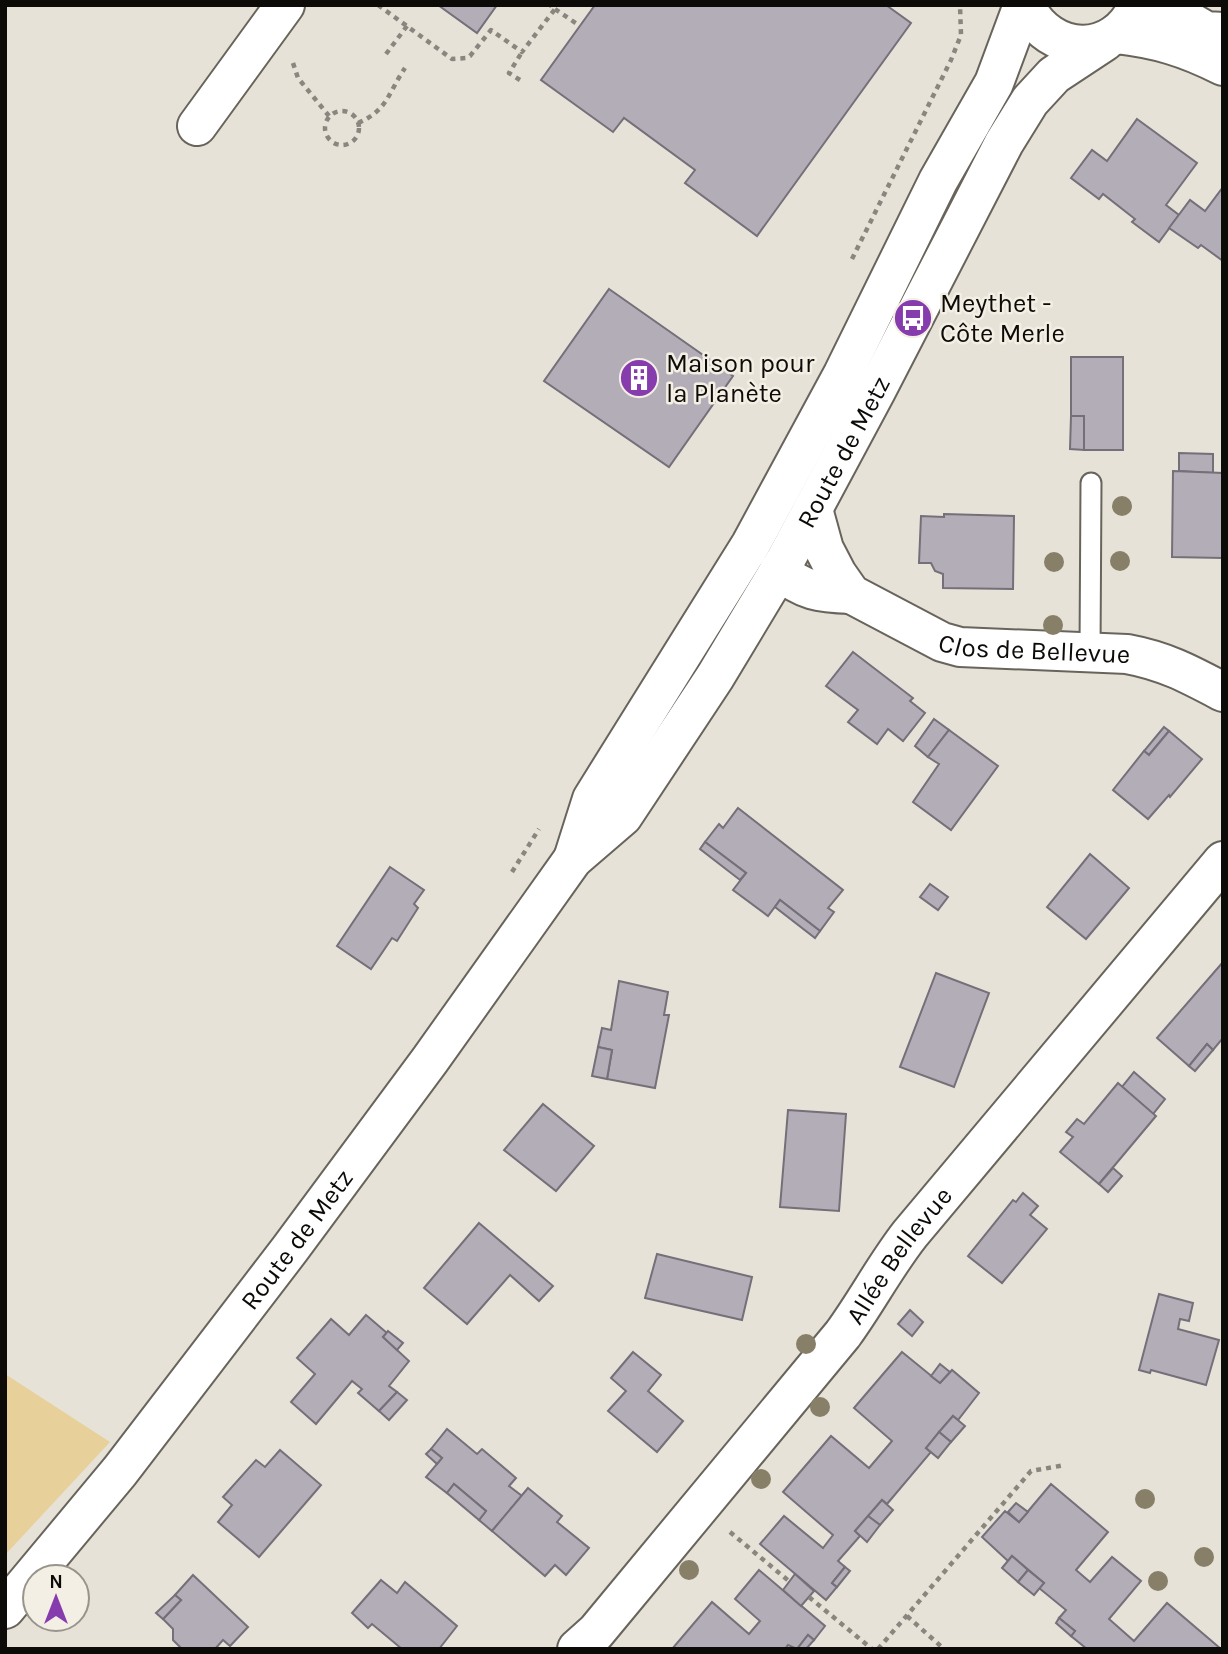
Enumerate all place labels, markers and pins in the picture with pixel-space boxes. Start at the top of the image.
place label: Meythet - Côte Merle [940,288,1065,349]
bus stop icon: Meythet - Côte Merle [892,297,934,339]
place label: Maison pour la Planète [666,348,815,409]
building icon: Maison pour la Planète [618,357,660,399]

